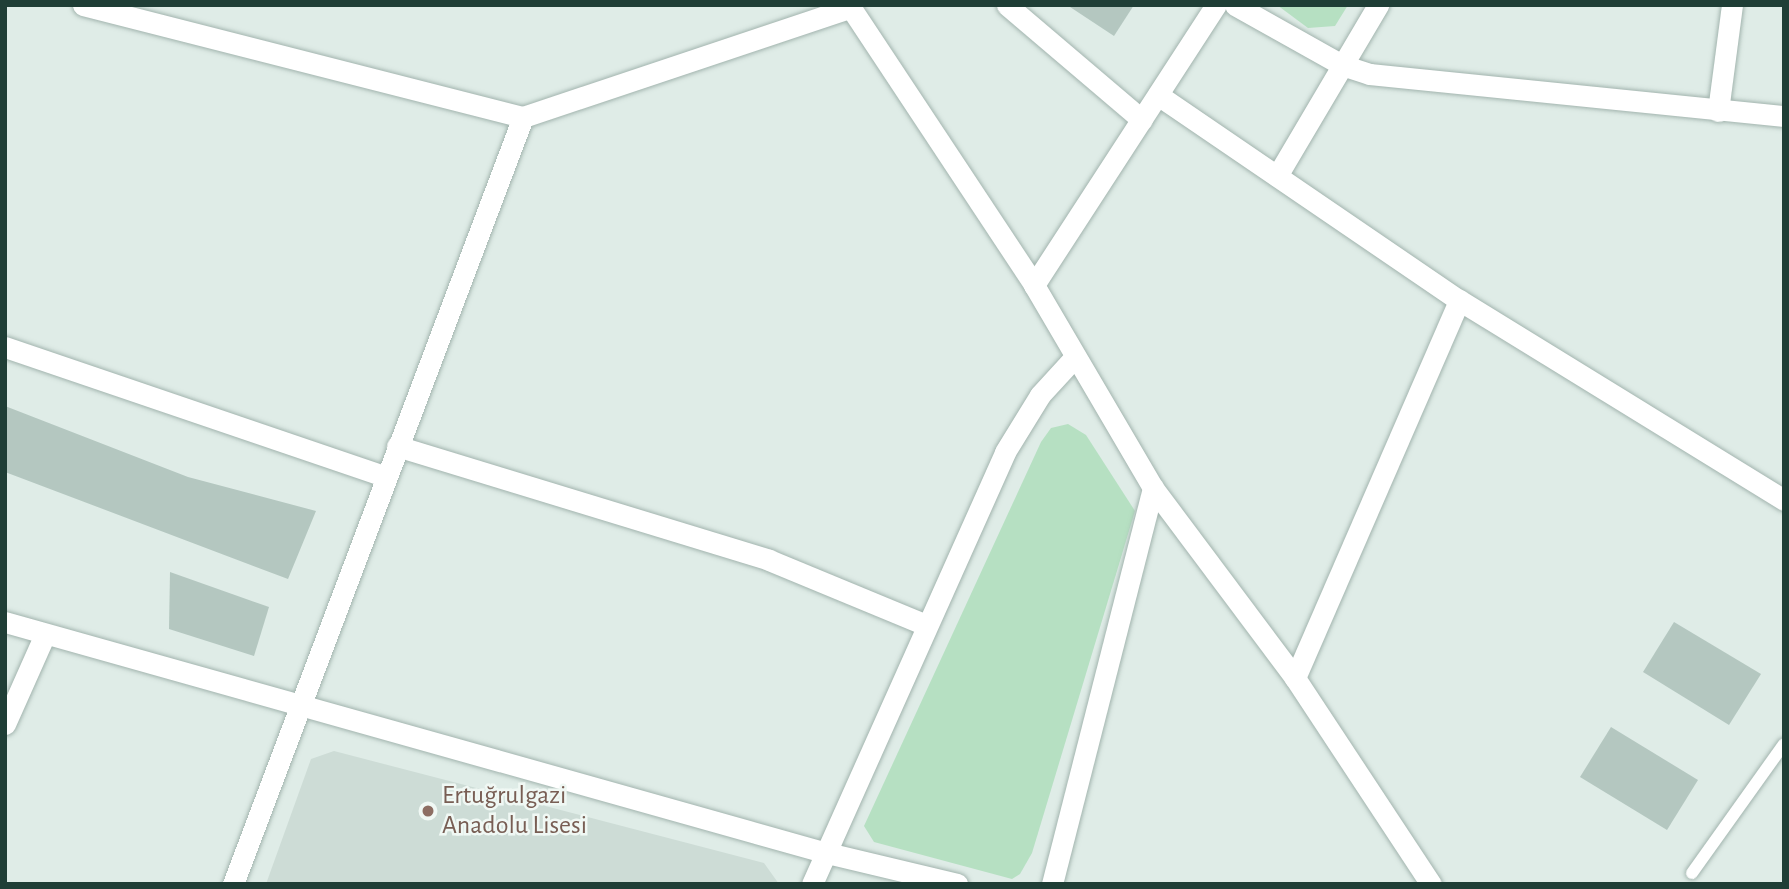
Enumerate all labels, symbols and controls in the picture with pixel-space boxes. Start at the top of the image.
place label: Ertuğrulgazi Anadolu Lisesi [442,780,587,842]
marker: Ertuğrulgazi Anadolu Lisesi [420,803,436,819]

